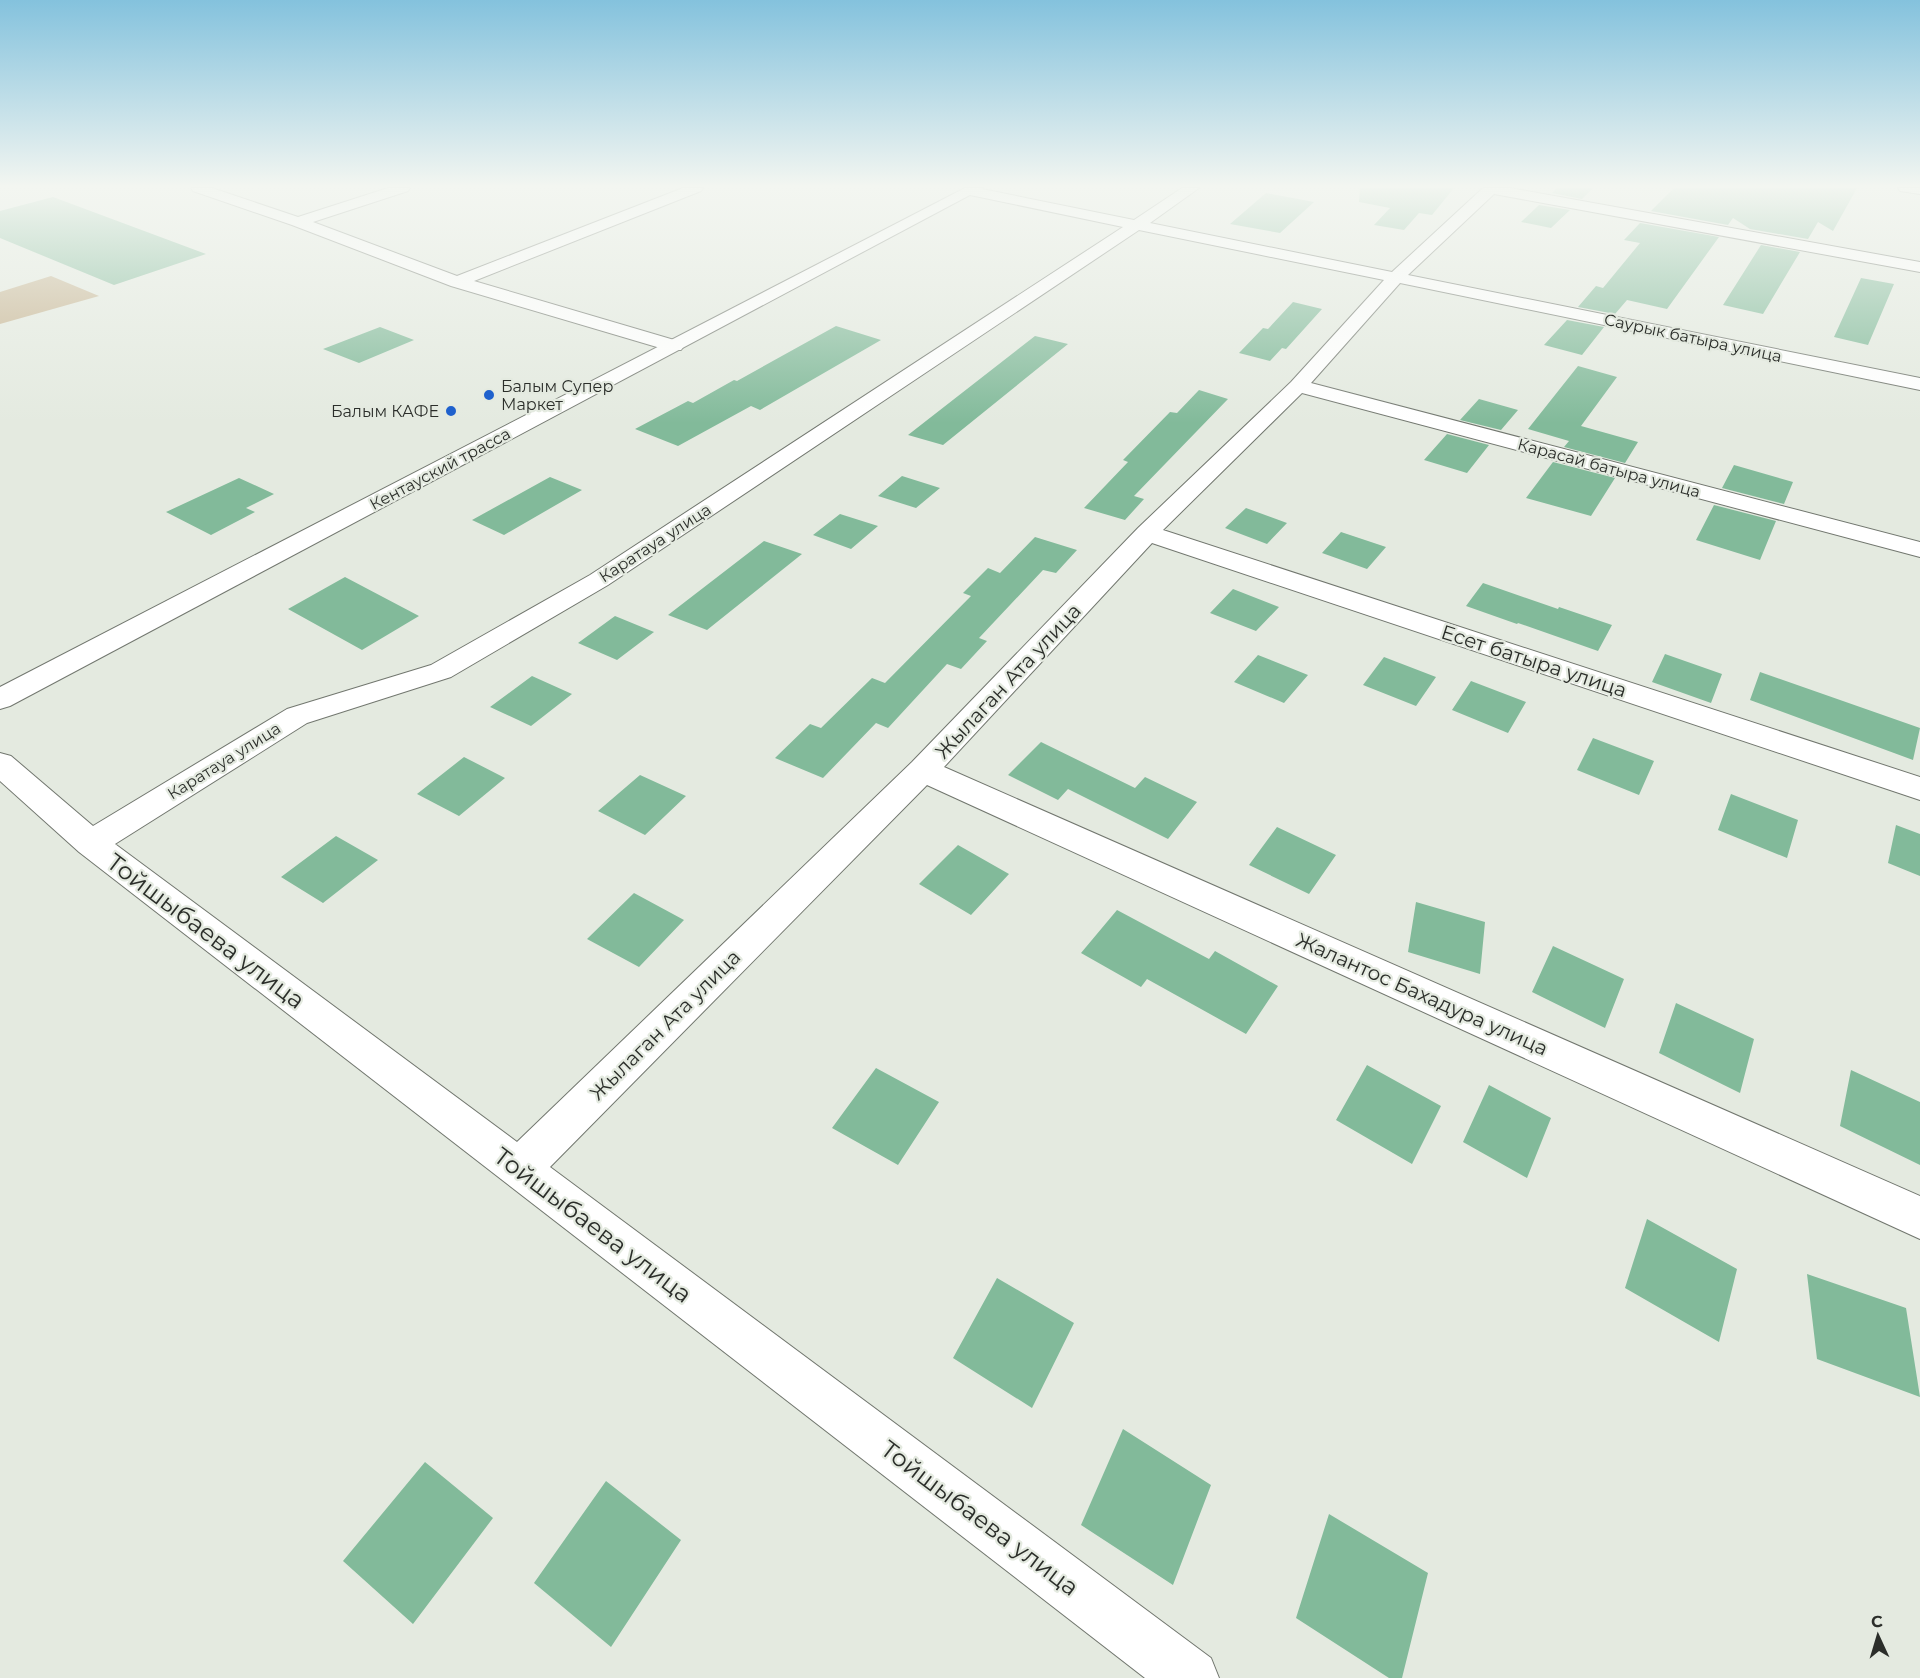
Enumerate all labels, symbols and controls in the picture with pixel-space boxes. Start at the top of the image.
street label: Саурык батыра улица [1603,310,1783,366]
place label: Балым Супер Маркет [501,377,614,414]
marker: Балым Супер Маркет [482,388,496,402]
place label: Балым КАФЕ [331,402,439,421]
marker: Балым КАФЕ [444,404,458,418]
street label: Кентауский трасса [366,424,514,514]
street label: Карасай батыра улица [1516,434,1702,502]
street label: Каратауа улица [596,500,714,586]
street label: Жылаган Ата улица [930,599,1086,763]
street label: Есет батыра улица [1438,620,1630,702]
street label: Каратауа улица [164,719,284,803]
street label: Тойшыбаева улица [101,847,311,1015]
street label: Жалантос Бахадура улица [1292,928,1552,1060]
street label: Жылаган Ата улица [585,945,745,1105]
street label: Тойшыбаева улица [488,1141,698,1309]
street label: Тойшыбаева улица [875,1434,1085,1602]
north arrow [1848,1606,1908,1666]
text: С [1871,1612,1884,1631]

